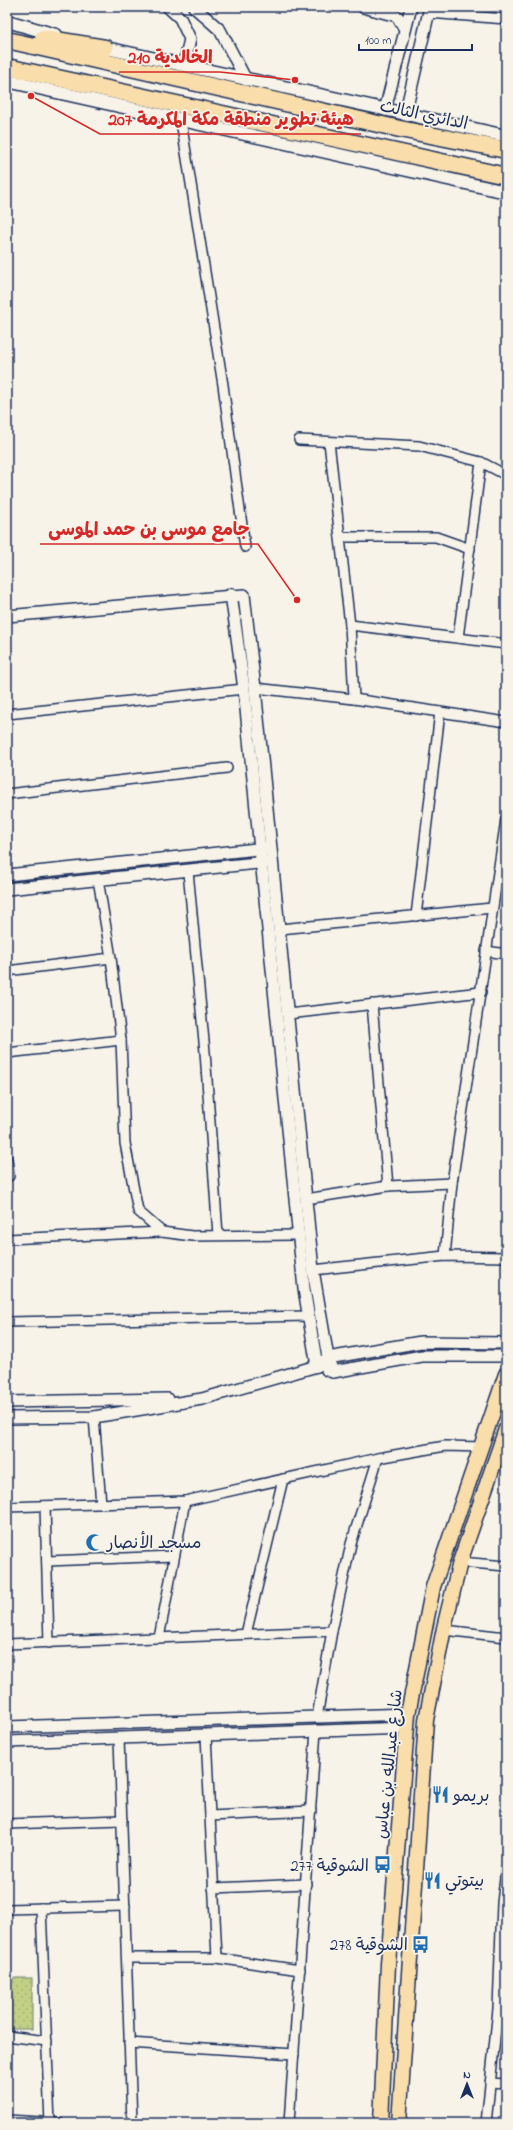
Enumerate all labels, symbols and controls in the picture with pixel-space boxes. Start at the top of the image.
scale bar [359,26,472,52]
text: 100 m [365,32,392,50]
callout: الخالدية 210 [119,42,220,72]
text: الخالدية 210 [126,46,213,72]
street label: الدائري الثالث [377,94,470,137]
callout: هيئة تطوير منطقة مكة المكرمة 207 [100,104,361,134]
text: هيئة تطوير منطقة مكة المكرمة 207 [107,108,354,134]
callout: جامع موسى بن حمد الموسى [40,514,258,544]
text: جامع موسى بن حمد الموسى [48,518,250,544]
place label: مسجد الأنصار [105,1531,201,1556]
mosque icon: مسجد الأنصار [84,1532,104,1552]
street label: شارع عبدالله بن عباس [369,1688,410,1840]
place label: بريمو [452,1784,490,1809]
restaurant icon: بريمو [430,1785,450,1805]
place label: الشوقية 277 [290,1854,369,1879]
bus stop icon: الشوقية 277 [372,1855,392,1875]
place label: بيتوتي [445,1869,484,1895]
restaurant icon: بيتوتي [422,1870,442,1890]
place label: الشوقية 278 [330,1933,408,1958]
bus stop icon: الشوقية 278 [411,1934,431,1954]
north arrow [447,2064,487,2104]
text: N [463,2067,471,2083]

